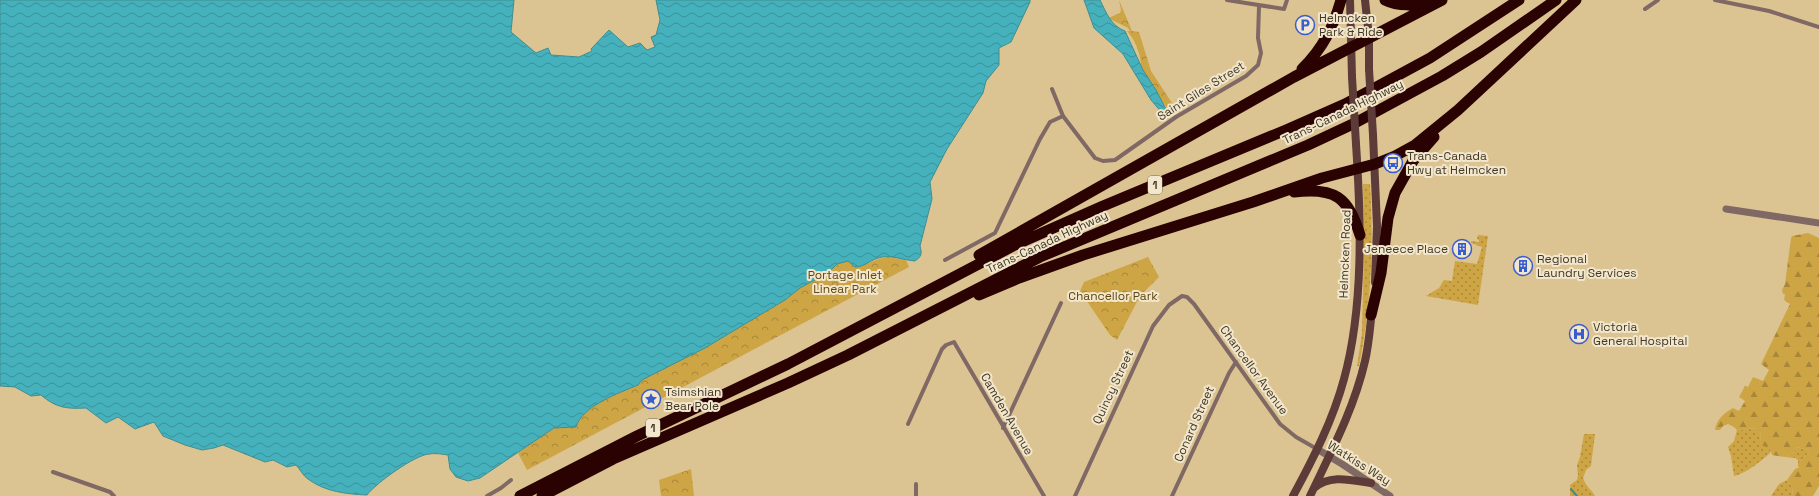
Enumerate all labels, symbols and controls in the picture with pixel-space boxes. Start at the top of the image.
place label: Helmcken Park & Ride [1319,10,1383,40]
parking icon: Helmcken Park & Ride [1294,14,1316,36]
street label: Saint Giles Street [1154,58,1248,124]
street label: Trans-Canada Highway [1280,76,1406,148]
place label: Trans-Canada Hwy at Helmcken [1407,148,1506,178]
bus stop icon: Trans-Canada Hwy at Helmcken [1382,152,1404,174]
road number: 1 [1148,176,1162,194]
street label: Trans-Canada Highway [984,207,1110,277]
street label: Helmcken Road [1335,209,1355,299]
building icon: Jeneece Place [1451,238,1473,260]
place label: Jeneece Place [1364,241,1448,257]
place label: Regional Laundry Services [1537,251,1637,281]
building icon: Regional Laundry Services [1512,255,1534,277]
park label: Portage Inlet Linear Park [808,267,882,297]
park label: Chancellor Park [1068,288,1158,304]
place label: Victoria General Hospital [1593,319,1687,349]
street label: Chancellor Avenue [1216,322,1292,418]
hospital icon: Victoria General Hospital [1568,323,1590,345]
street label: Quincy Street [1089,347,1137,427]
street label: Camden Avenue [977,370,1037,458]
place label: Tsimshian Bear Pole [665,384,721,414]
street label: Conard Street [1170,384,1218,464]
place icon: Tsimshian Bear Pole [640,388,662,410]
road number: 1 [646,419,660,437]
street label: Watkiss Way [1324,437,1394,489]

